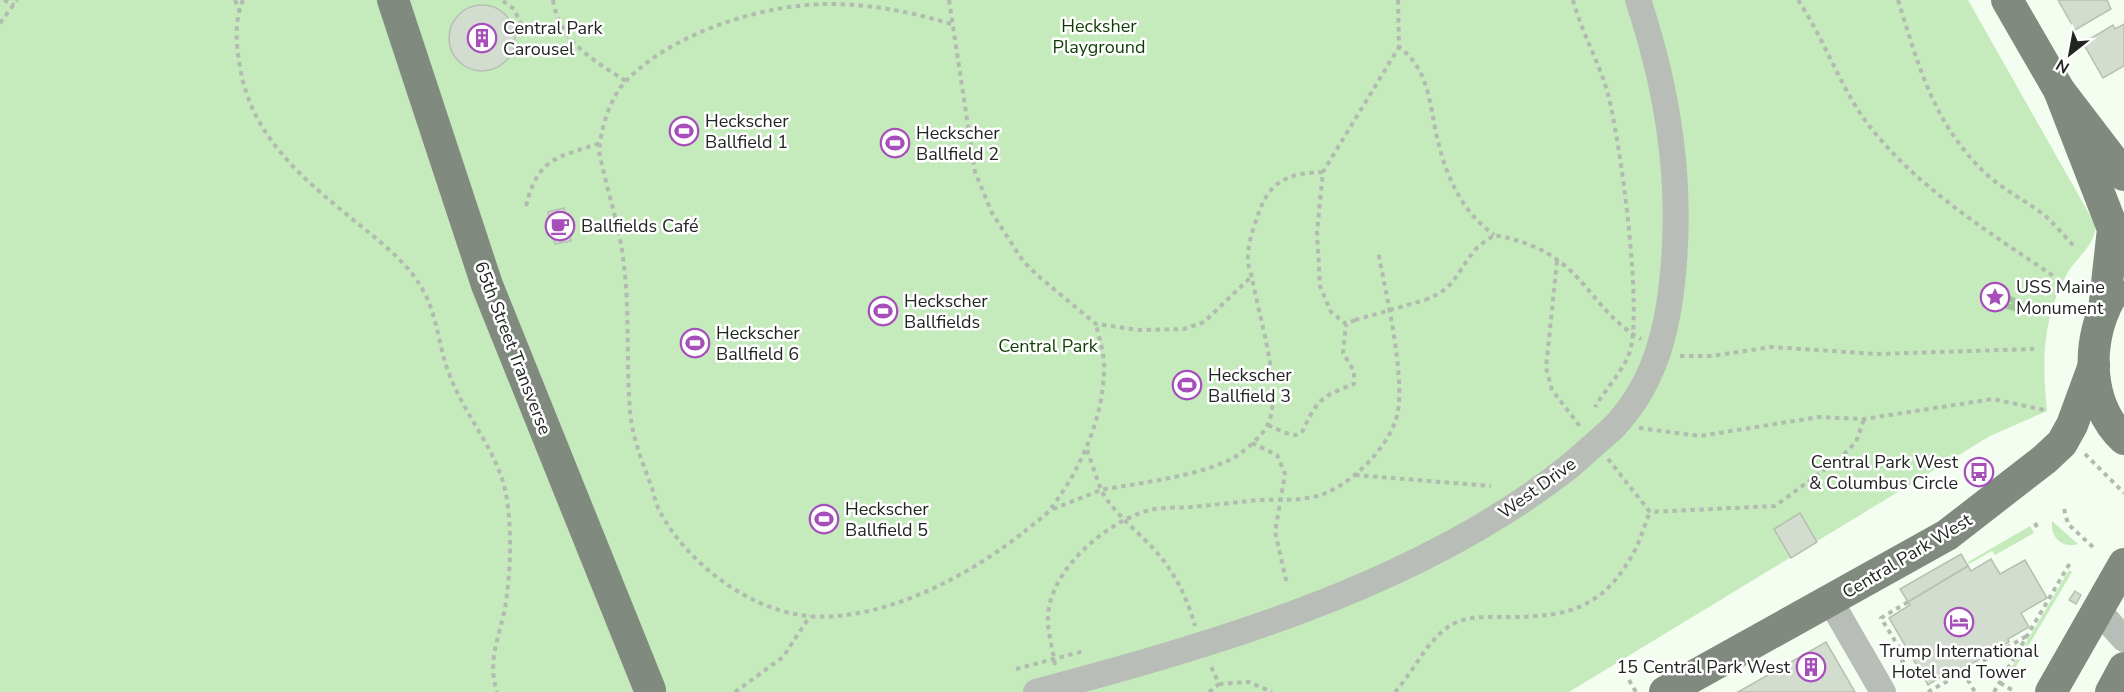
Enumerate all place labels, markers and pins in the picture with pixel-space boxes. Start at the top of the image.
place label: Central Park Carousel [503,16,603,61]
building icon: Central Park Carousel [466,22,498,54]
place label: Heckscher Ballfield 1 [705,109,789,154]
sports icon: Heckscher Ballfield 1 [668,115,700,147]
place label: Heckscher Ballfield 2 [916,121,1000,166]
sports icon: Heckscher Ballfield 2 [879,127,911,159]
cafe icon: Ballfields Café [544,210,576,242]
place label: Ballfields Café [581,214,699,238]
place label: USS Maine Monument [2016,275,2105,320]
place icon: USS Maine Monument [1979,281,2011,313]
place label: Heckscher Ballfields [904,289,988,334]
sports icon: Heckscher Ballfields [867,295,899,327]
place label: Heckscher Ballfield 6 [716,321,800,366]
sports icon: Heckscher Ballfield 6 [679,327,711,359]
place label: Heckscher Ballfield 3 [1208,363,1292,408]
sports icon: Heckscher Ballfield 3 [1171,369,1203,401]
place label: Central Park West & Columbus Circle [1809,450,1959,495]
bus stop icon: Central Park West & Columbus Circle [1963,456,1995,488]
place label: Heckscher Ballfield 5 [845,497,929,542]
sports icon: Heckscher Ballfield 5 [808,503,840,535]
hotel icon: Trump International Hotel and Tower [1943,606,1975,638]
place label: Trump International Hotel and Tower [1880,639,2039,684]
building icon: 15 Central Park West [1795,651,1827,683]
place label: 15 Central Park West [1617,655,1791,679]

